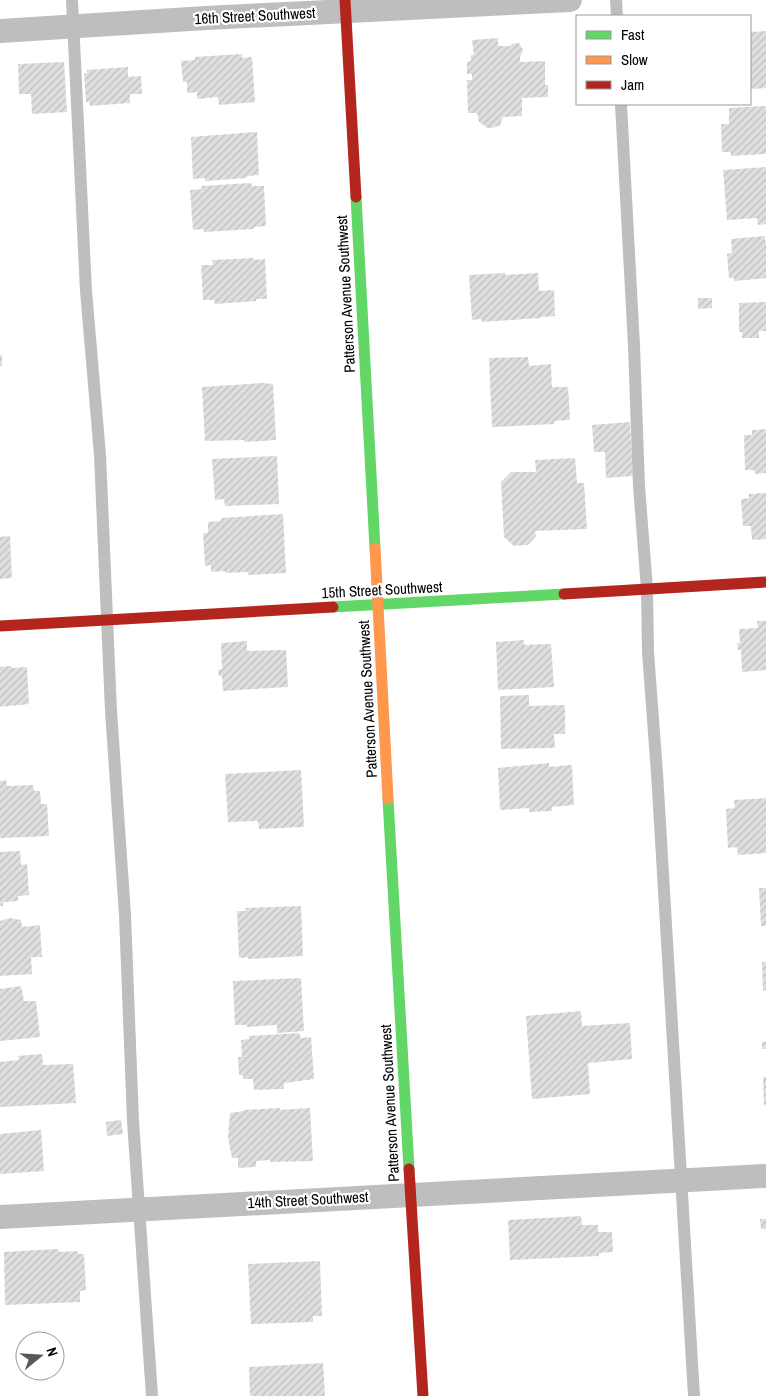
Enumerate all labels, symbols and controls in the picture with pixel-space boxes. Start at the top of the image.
street label: 16th Street Southwest [194,2,317,29]
legend [576,15,751,105]
text: Fast [621,24,645,45]
text: Slow [621,49,648,70]
text: Jam [621,74,644,95]
street label: Patterson Avenue Southwest [331,214,360,373]
street label: 15th Street Southwest [321,576,444,603]
street label: Patterson Avenue Southwest [353,619,382,778]
street label: Patterson Avenue Southwest [375,1023,404,1182]
street label: 14th Street Southwest [247,1186,370,1213]
north arrow [15,1331,65,1381]
text: N [43,1345,62,1359]

